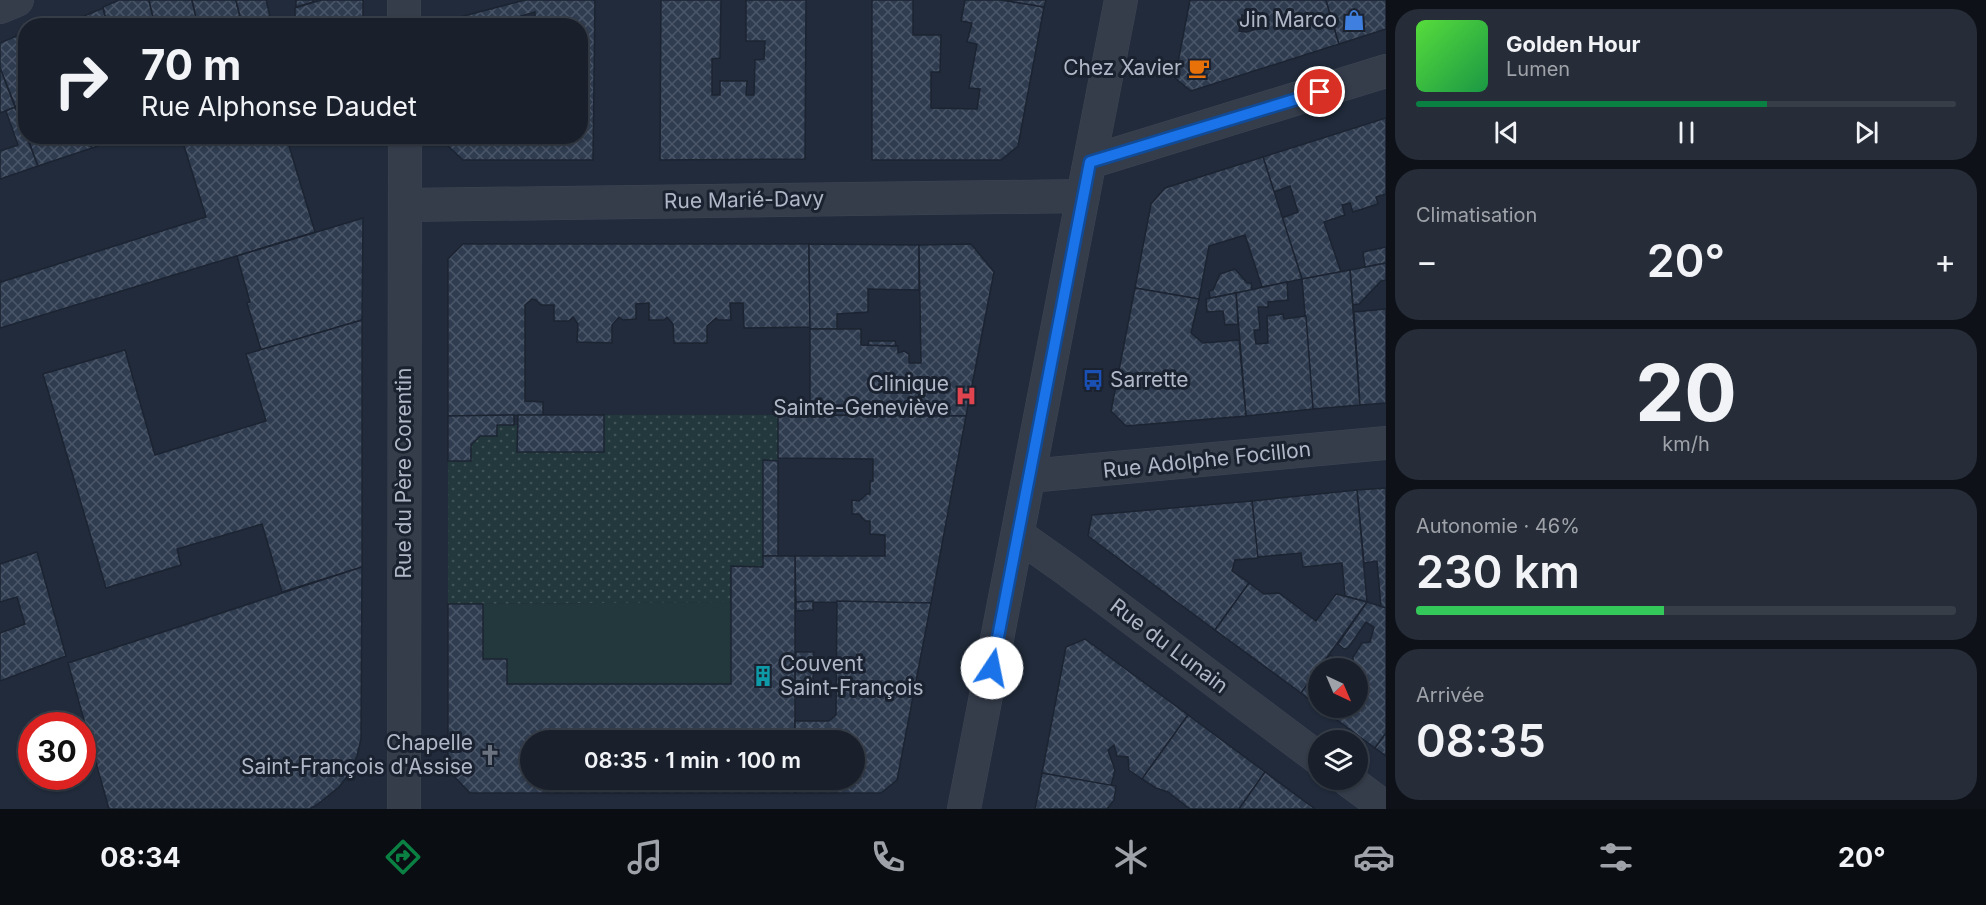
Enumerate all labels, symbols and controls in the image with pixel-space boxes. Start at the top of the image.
place label: Jin Marco [1239,7,1337,32]
shop icon: Jin Marco [1342,8,1366,32]
text: Golden Hour [1506,31,1640,57]
text: 70 m [141,39,241,90]
icon: right [42,42,120,120]
place label: Chez Xavier [1063,55,1182,80]
cafe icon: Chez Xavier [1187,56,1211,80]
text: Lumen [1506,57,1570,81]
pin [1294,66,1345,117]
icon: arrive [1303,75,1336,108]
text: Rue Alphonse Daudet [141,90,417,123]
icon: previous [1490,116,1523,149]
icon: pause [1670,116,1703,149]
icon: next [1850,116,1883,149]
street label: Rue Marié-Davy [664,186,825,213]
text: Climatisation [1416,203,1537,227]
text: 20° [1647,233,1725,288]
text: − [1416,241,1438,281]
text: + [1934,241,1956,281]
text: 20 [1635,345,1737,440]
street label: Rue du Père Corentin [391,367,416,579]
place label: Sarrette [1110,367,1189,392]
bus stop icon: Sarrette [1081,368,1105,392]
place label: Clinique Sainte-Geneviève [773,371,949,420]
hospital icon: Clinique Sainte-Geneviève [954,384,978,408]
text: km/h [1662,432,1710,456]
street label: Rue Adolphe Focillon [1102,436,1312,483]
text: Autonomie · 46% [1416,514,1580,538]
text: 230 km [1416,544,1580,599]
street label: Rue du Lunain [1105,593,1233,698]
position arrow [960,636,1024,700]
place label: Couvent Saint-François [780,651,924,700]
north arrow [1308,658,1368,718]
map controls [1308,658,1368,790]
building icon: Couvent Saint-François [751,664,775,688]
text: Arrivée [1416,683,1485,707]
speed limit sign: 30 [18,712,96,790]
text: 08:35 [1416,713,1546,768]
place label: Chapelle Saint-François d'Assise [241,730,473,779]
button: layers [1308,730,1368,790]
church icon: Chapelle Saint-François d'Assise [478,743,502,767]
text: 08:35 · 1 min · 100 m [584,747,801,773]
icon: directions [382,836,424,878]
icon: music [624,836,666,878]
icon: phone [867,836,909,878]
icon: climate [1110,836,1152,878]
icon: car [1353,836,1395,878]
icon: filters [1595,836,1637,878]
text: 08:34 [100,841,181,874]
text: 20° [1838,841,1886,874]

